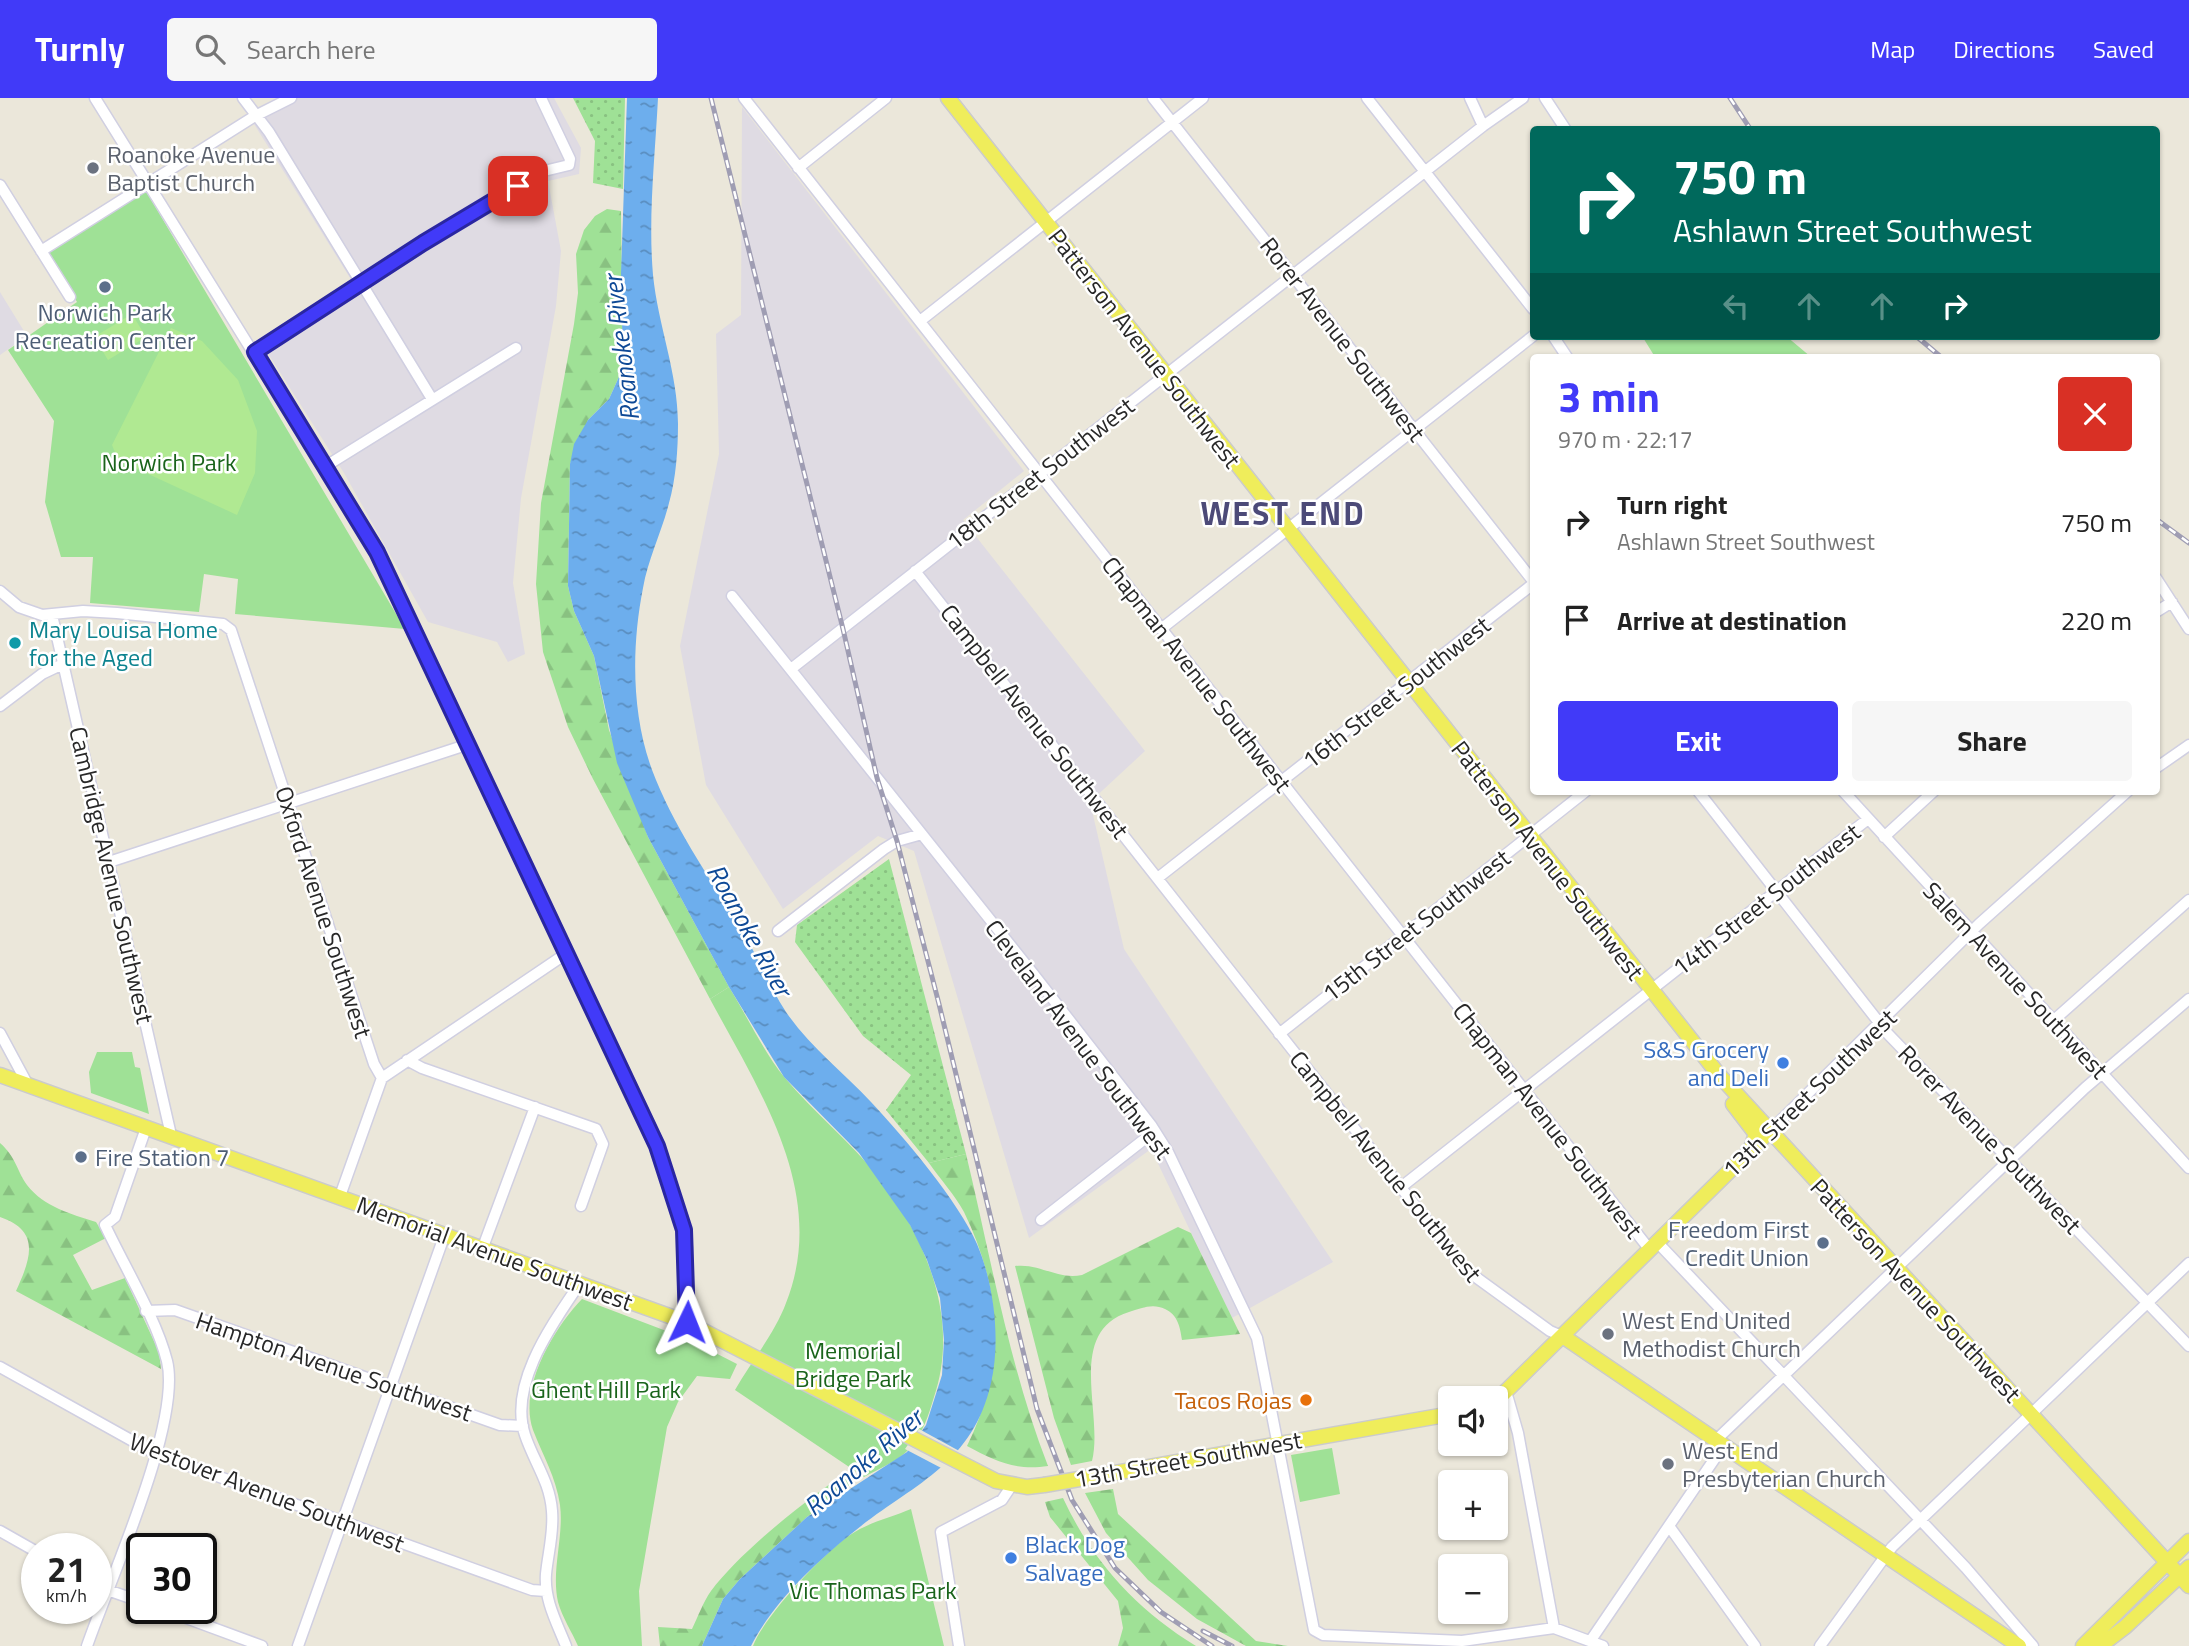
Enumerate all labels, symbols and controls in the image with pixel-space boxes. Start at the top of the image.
search box [167,18,657,81]
text: Turnly [35,24,125,74]
icon: search [191,30,229,68]
text: Search here [247,30,376,69]
text: Map [1870,31,1915,67]
text: Directions [1953,31,2055,67]
text: Saved [2093,31,2154,67]
place label: Roanoke Avenue Baptist Church [107,136,275,200]
text: 750 m [1673,138,1807,213]
icon: right [1558,154,1649,245]
pin [488,156,548,216]
marker: Roanoke Avenue Baptist Church [85,160,101,176]
icon: arrive [499,167,537,205]
text: Ashlawn Street Southwest [1673,206,2032,254]
street label: Patterson Avenue Southwest [1040,221,1250,476]
street label: Rorer Avenue Southwest [1252,229,1435,449]
water label: Roanoke River [592,270,649,423]
marker: Norwich Park Recreation Center [97,279,113,295]
icon: left [1717,287,1755,325]
icon: ahead [1790,287,1828,325]
icon: ahead [1863,287,1901,325]
icon: right [1936,287,1974,325]
place label: Norwich Park Recreation Center [15,294,195,358]
text: 3 min [1558,364,1660,428]
button: close [2058,377,2132,451]
street label: 18th Street Southwest [938,388,1142,558]
text: 970 m · 22:17 [1558,422,1693,457]
park label: Norwich Park [101,444,237,480]
text: Turn right [1617,485,1728,524]
district label: WEST END [1200,489,1366,537]
icon: right [1558,503,1596,541]
text: 750 m [2061,503,2132,542]
text: Ashlawn Street Southwest [1617,524,1875,559]
street label: Chapman Avenue Southwest [1093,548,1301,800]
street label: Campbell Avenue Southwest [932,596,1138,846]
icon: arrive [1558,601,1596,639]
text: Arrive at destination [1617,601,1847,640]
text: 220 m [2061,601,2132,640]
street label: 16th Street Southwest [1294,607,1498,777]
place label: Mary Louisa Home for the Aged [29,611,218,675]
marker: Mary Louisa Home for the Aged [7,635,23,651]
button: Exit [1558,701,1838,781]
button: Share [1852,701,2132,781]
street label: Cambridge Avenue Southwest [60,723,164,1028]
street label: Patterson Avenue Southwest [1443,733,1653,988]
street label: Oxford Avenue Southwest [266,781,382,1043]
street label: 14th Street Southwest [1664,814,1868,984]
street label: 15th Street Southwest [1314,840,1518,1010]
water label: Roanoke River [697,856,804,1006]
street label: Salem Avenue Southwest [1915,873,2117,1087]
street label: Cleveland Avenue Southwest [977,911,1182,1167]
street label: Chapman Avenue Southwest [1444,994,1652,1246]
street label: 13th Street Southwest [1714,1000,1905,1186]
place label: S&S Grocery and Deli [1643,1031,1769,1095]
street label: Rorer Avenue Southwest [1890,1036,2090,1242]
street label: Campbell Avenue Southwest [1281,1042,1491,1290]
marker: S&S Grocery and Deli [1775,1055,1791,1071]
place label: Fire Station 7 [95,1139,230,1175]
marker: Fire Station 7 [73,1149,89,1165]
street label: Patterson Avenue Southwest [1802,1170,2030,1411]
street label: Memorial Avenue Southwest [352,1186,638,1320]
place label: Freedom First Credit Union [1668,1211,1810,1275]
marker: Freedom First Credit Union [1815,1235,1831,1251]
position arrow [650,1285,724,1359]
street label: Hampton Avenue Southwest [191,1302,477,1430]
place label: West End United Methodist Church [1622,1302,1801,1366]
marker: West End United Methodist Church [1600,1326,1616,1342]
park label: Memorial Bridge Park [795,1332,912,1396]
park label: Ghent Hill Park [531,1371,682,1407]
place label: Tacos Rojas [1174,1382,1292,1418]
map controls [1438,1386,1508,1624]
button: sound [1438,1386,1508,1456]
marker: Tacos Rojas [1298,1392,1314,1408]
water label: Roanoke River [795,1397,933,1525]
street label: 13th Street Southwest [1072,1421,1305,1497]
street label: Westover Avenue Southwest [124,1423,410,1561]
place label: West End Presbyterian Church [1682,1432,1886,1496]
marker: West End Presbyterian Church [1660,1456,1676,1472]
button: + [1438,1470,1508,1540]
place label: Black Dog Salvage [1025,1526,1125,1590]
speed limit sign: 30 [126,1533,217,1624]
text: 21 [47,1542,86,1596]
marker: Black Dog Salvage [1003,1550,1019,1566]
button: − [1438,1554,1508,1624]
park label: Vic Thomas Park [789,1572,957,1608]
text: km/h [46,1582,87,1609]

